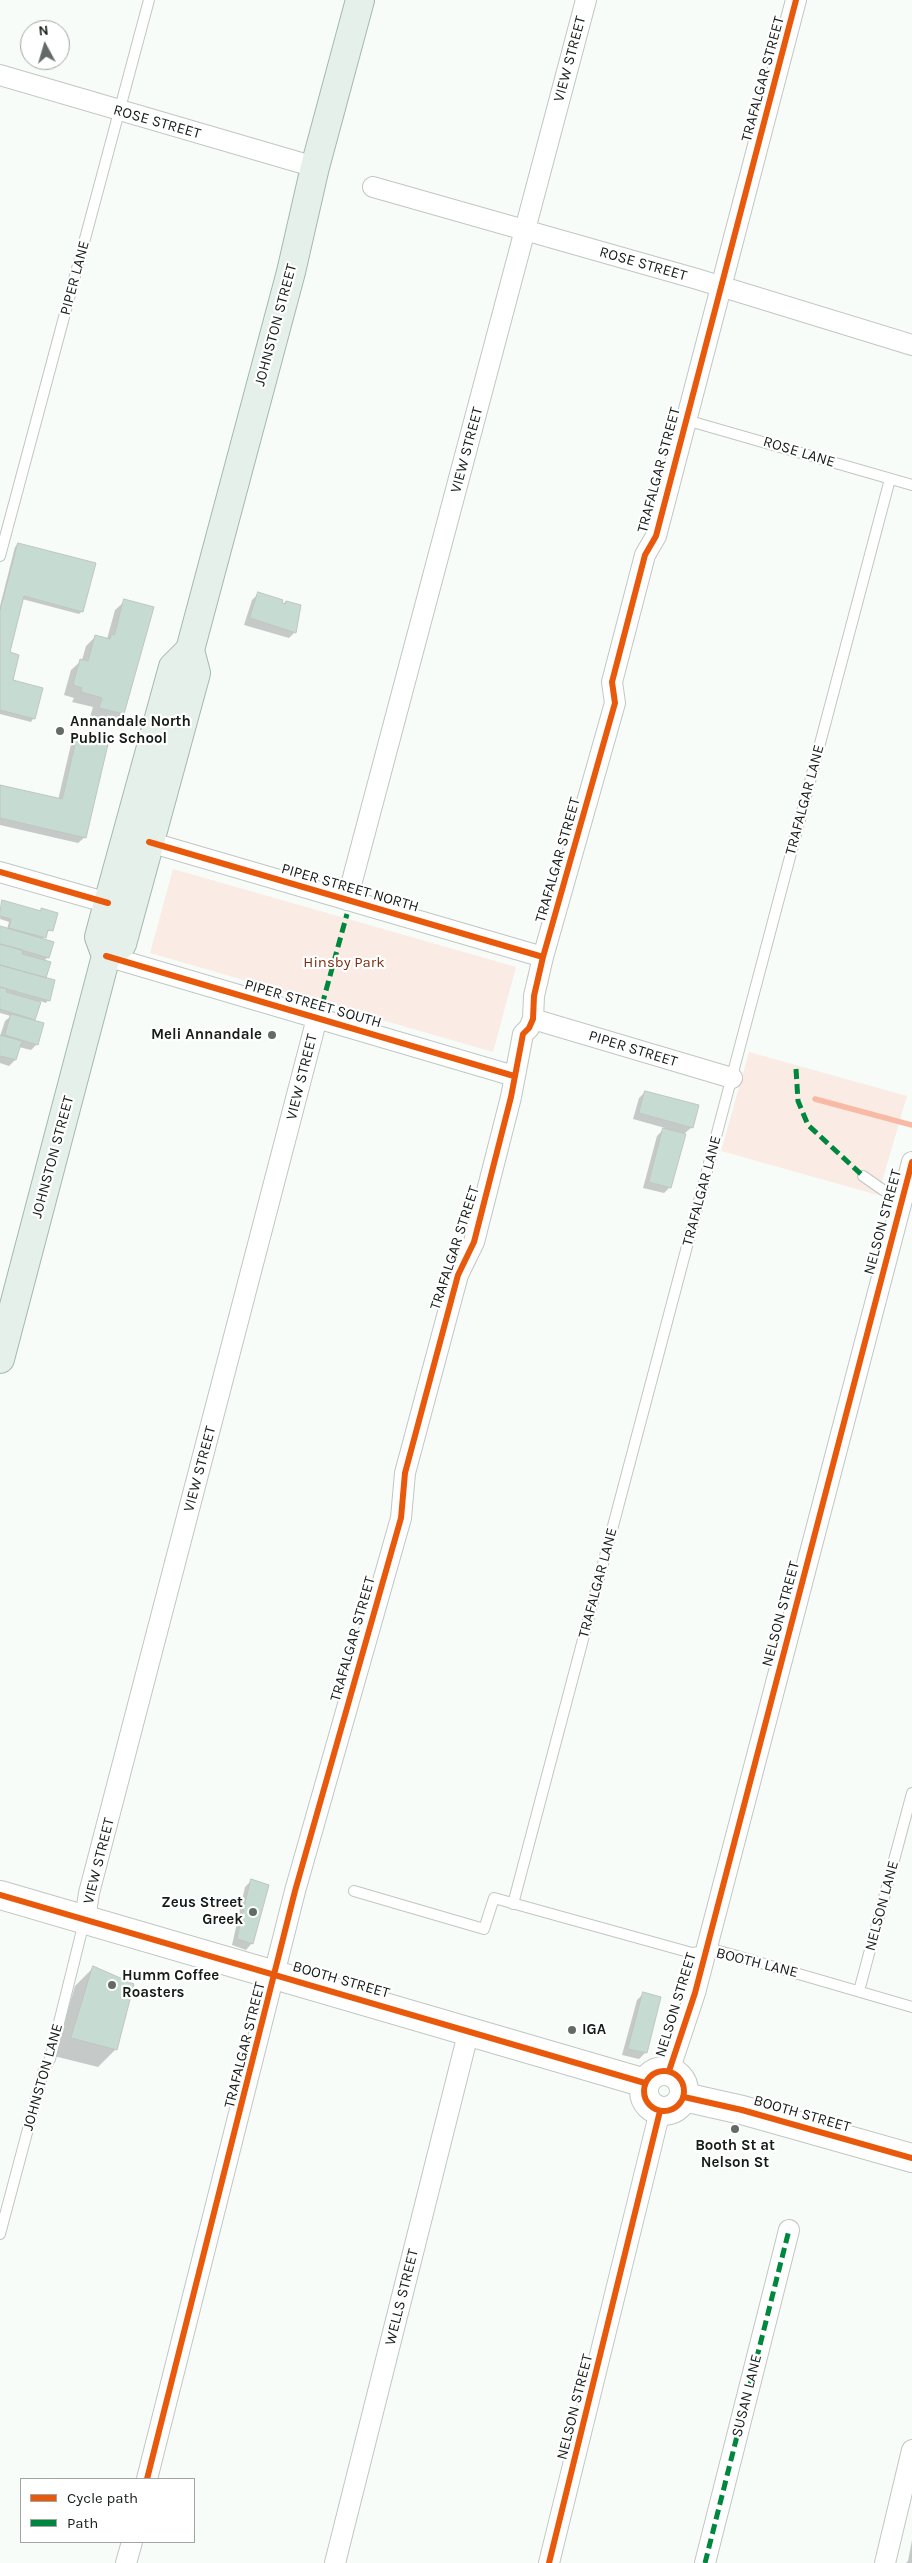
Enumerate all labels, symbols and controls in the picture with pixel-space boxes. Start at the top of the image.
street label: VIEW STREET [550,14,590,104]
street label: TRAFALGAR STREET [738,14,788,144]
north arrow [20,20,70,70]
text: N [38,22,49,40]
street label: ROSE STREET [111,101,203,143]
street label: PIPER LANE [56,239,94,317]
street label: ROSE STREET [597,243,689,285]
street label: JOHNSTON STREET [251,262,301,388]
street label: VIEW STREET [447,405,487,495]
street label: TRAFALGAR STREET [634,405,684,535]
street label: ROSE LANE [761,433,837,471]
place label: Annandale North Public School [70,713,191,748]
marker: Annandale North Public School [54,725,66,737]
street label: TRAFALGAR LANE [782,743,828,857]
street label: TRAFALGAR STREET [532,795,584,925]
street label: PIPER STREET NORTH [279,860,421,916]
park label: Hinsby Park [303,954,385,972]
street label: PIPER STREET SOUTH [242,976,384,1032]
place label: Meli Annandale [151,1026,262,1044]
street label: PIPER STREET [586,1027,680,1071]
marker: Meli Annandale [266,1029,278,1041]
street label: VIEW STREET [283,1032,321,1122]
street label: JOHNSTON STREET [28,1094,78,1220]
street label: TRAFALGAR LANE [679,1134,725,1248]
street label: NELSON STREET [860,1167,906,1277]
street label: TRAFALGAR STREET [426,1184,484,1312]
street label: VIEW STREET [180,1424,220,1514]
street label: TRAFALGAR LANE [575,1526,621,1640]
street label: NELSON STREET [758,1559,804,1669]
street label: TRAFALGAR STREET [327,1574,379,1704]
street label: VIEW STREET [80,1816,118,1906]
street label: NELSON LANE [861,1859,903,1953]
place label: Zeus Street Greek [161,1894,243,1929]
marker: Zeus Street Greek [247,1906,259,1918]
street label: BOOTH LANE [714,1944,800,1982]
street label: NELSON STREET [652,1951,700,2059]
street label: BOOTH STREET [290,1958,392,2002]
place label: Humm Coffee Roasters [122,1967,219,2002]
marker: Humm Coffee Roasters [106,1979,118,1991]
street label: TRAFALGAR STREET [221,1980,269,2110]
street label: JOHNSTON LANE [19,2021,67,2133]
place label: IGA [582,2021,606,2039]
marker: IGA [566,2024,578,2036]
street label: BOOTH STREET [751,2092,853,2136]
marker: Booth St at Nelson St [729,2123,741,2135]
place label: Booth St at Nelson St [695,2137,775,2172]
street label: WELLS STREET [381,2247,423,2347]
street label: NELSON STREET [553,2352,597,2462]
street label: SUSAN LANE [728,2353,766,2439]
legend [20,2478,195,2543]
text: Cycle path [67,2489,138,2507]
text: Path [67,2514,98,2532]

